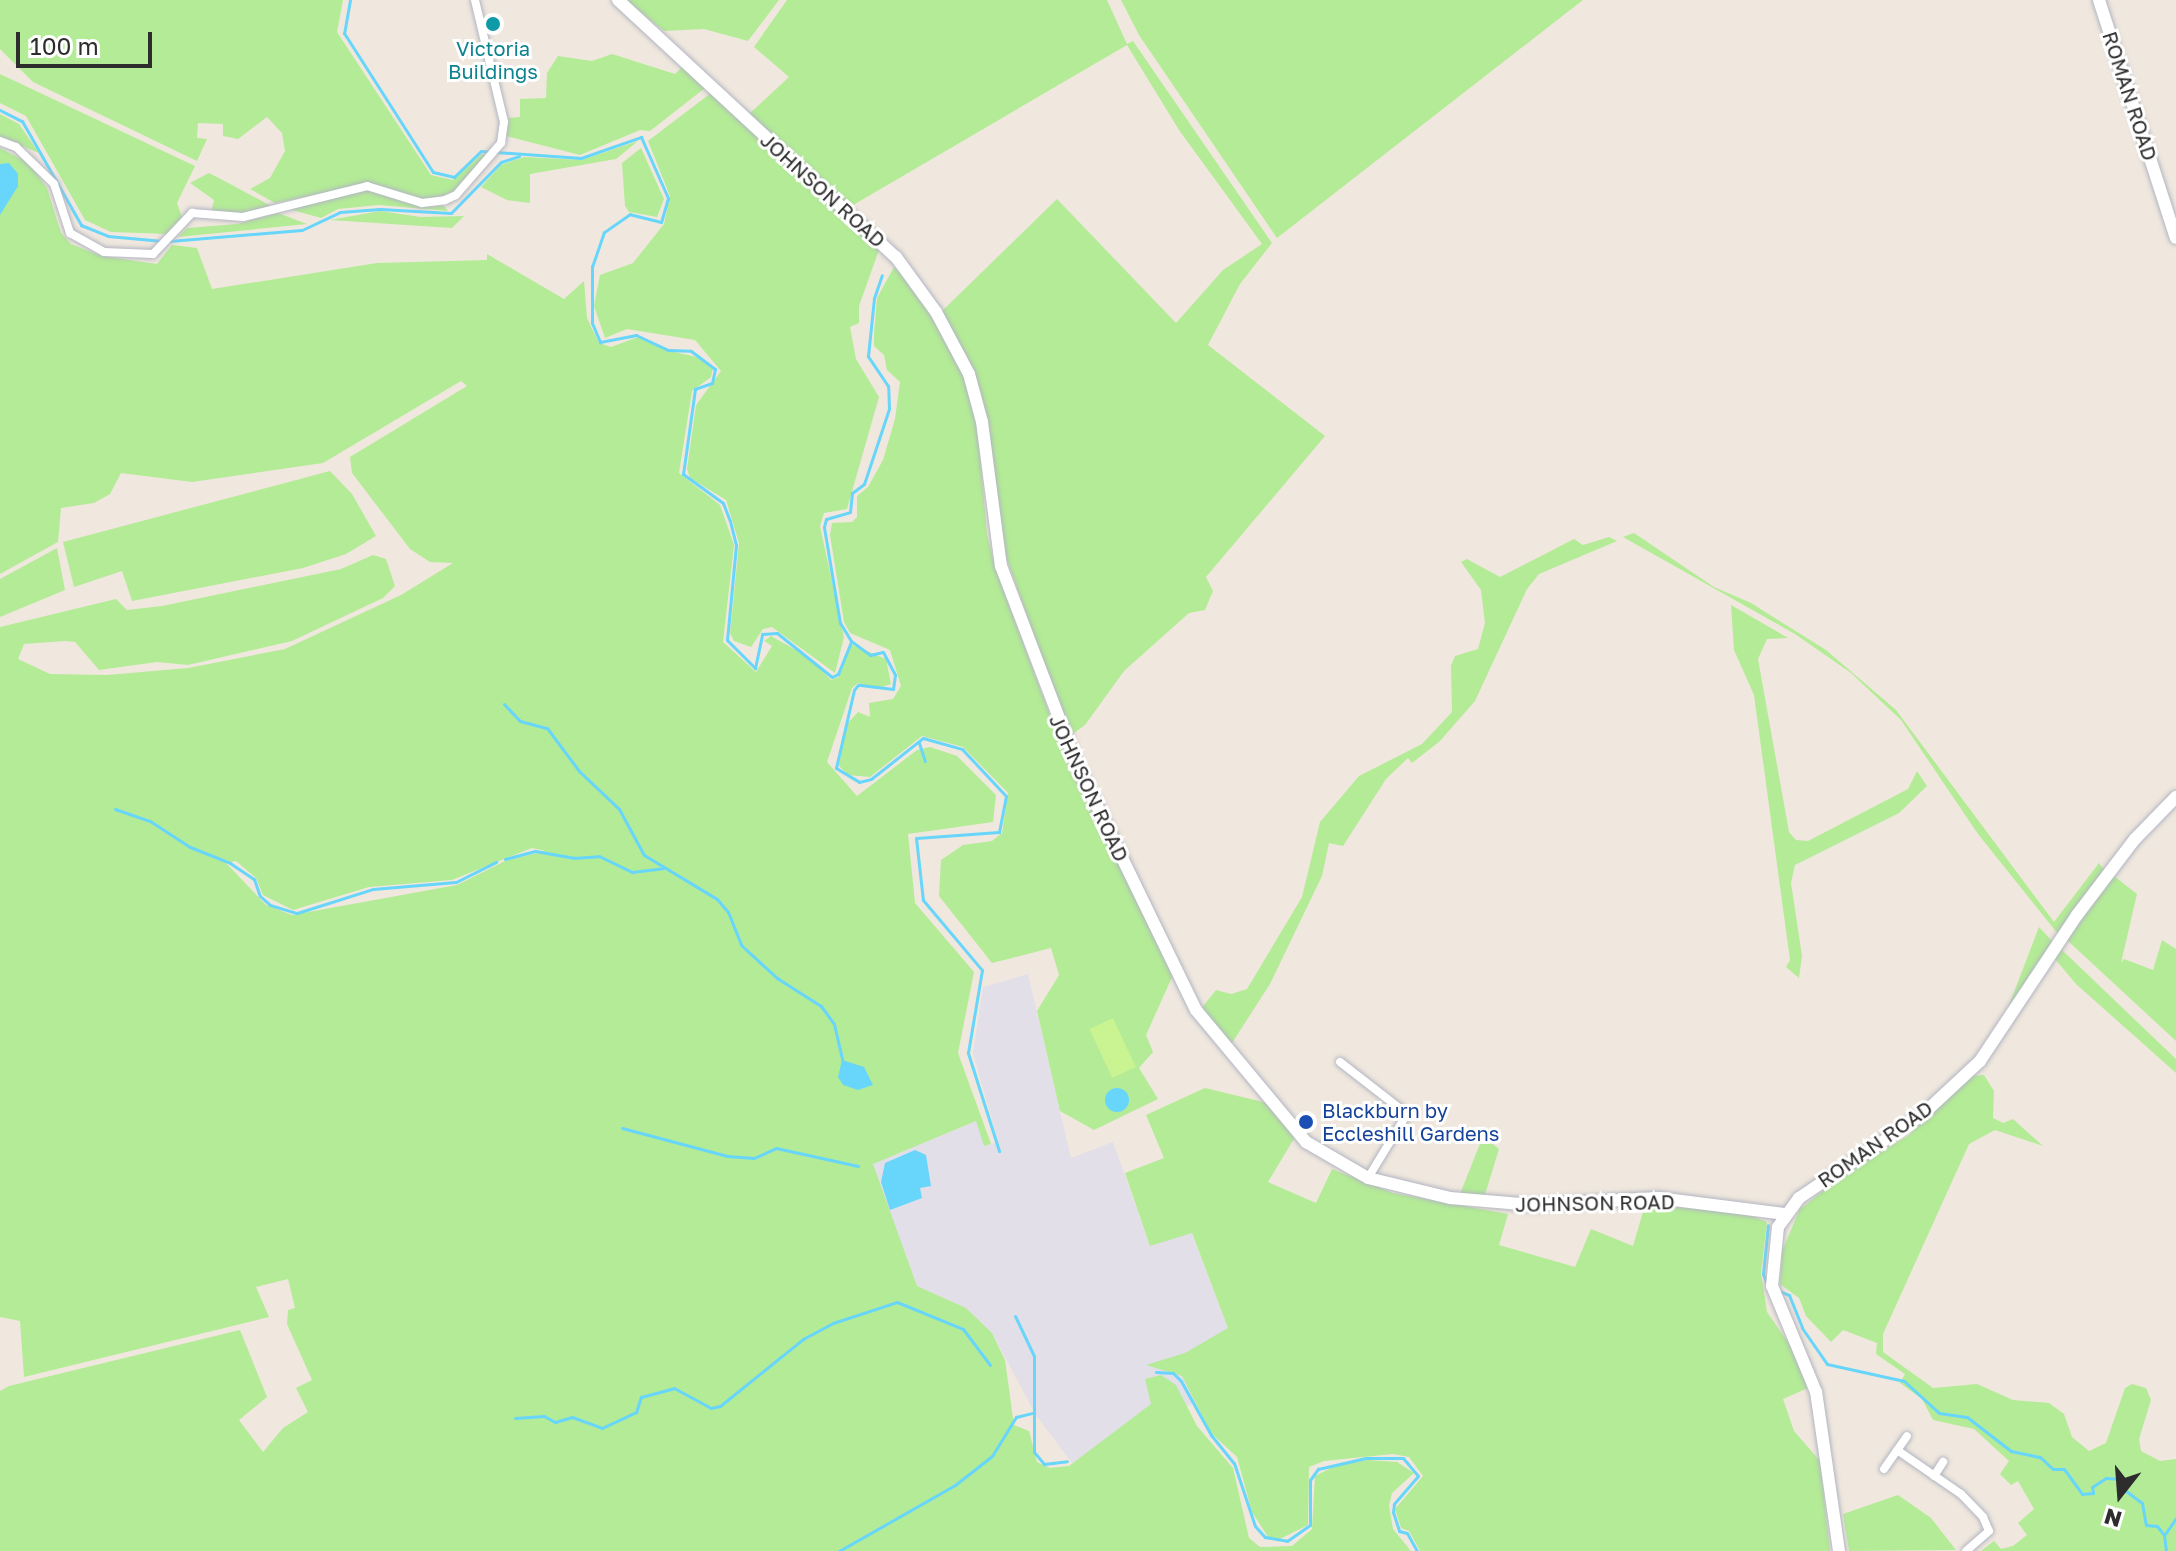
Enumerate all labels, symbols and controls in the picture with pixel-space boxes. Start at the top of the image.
marker: Victoria Buildings [484,15,502,33]
scale bar [20,16,156,66]
street label: ROMAN ROAD [2098,28,2162,164]
text: 100 m [30,31,99,60]
place label: Victoria Buildings [448,36,538,83]
street label: JOHNSON ROAD [756,128,890,252]
street label: JOHNSON ROAD [1044,711,1134,865]
street label: ROMAN ROAD [1813,1096,1937,1192]
place label: Blackburn by Eccleshill Gardens [1322,1098,1499,1145]
marker: Blackburn by Eccleshill Gardens [1297,1113,1315,1131]
street label: JOHNSON ROAD [1515,1190,1675,1216]
north arrow [2080,1455,2160,1535]
text: N [2101,1503,2125,1534]

